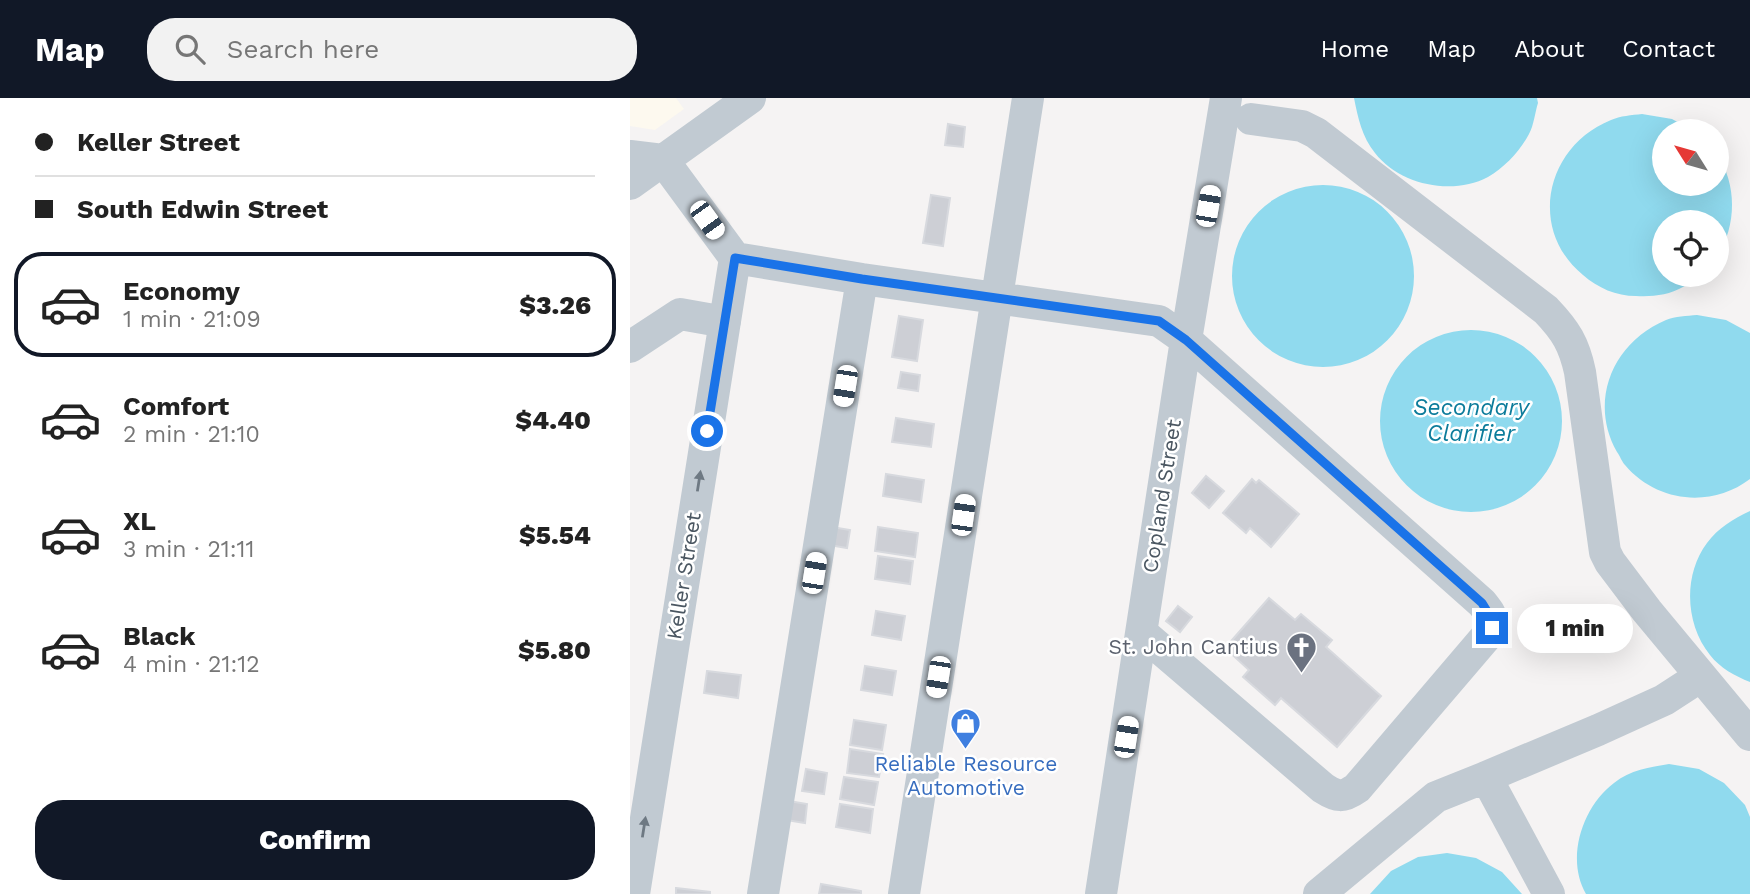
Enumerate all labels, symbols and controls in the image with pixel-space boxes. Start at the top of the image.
search box [147,18,637,81]
text: Map [35,30,105,69]
icon: search [171,30,209,68]
text: Search here [227,34,379,64]
text: Home [1321,35,1389,63]
text: Map [1427,35,1476,63]
text: About [1514,35,1584,63]
text: Contact [1622,35,1715,63]
north arrow [1652,119,1729,196]
map controls [1652,119,1729,287]
text: Keller Street [77,127,240,157]
car [1195,183,1222,229]
text: South Edwin Street [77,194,328,224]
car [687,197,728,243]
button: locate [1652,210,1729,287]
icon: car [39,273,102,336]
text: Economy [123,276,240,306]
text: $3.26 [519,290,591,320]
text: 1 min · 21:09 [123,306,261,333]
car [832,364,859,408]
icon: car [39,388,102,451]
text: Comfort [123,391,229,421]
water label: Secondary Clarifier [1413,394,1531,447]
text: $4.40 [515,405,591,435]
route start [691,415,723,447]
street label: Copland Street [1137,417,1186,574]
text: 2 min · 21:10 [123,421,260,448]
one-way arrow [694,470,705,492]
car [950,493,977,537]
icon: car [39,503,102,566]
text: XL [123,506,156,536]
street label: Keller Street [661,510,706,641]
text: $5.54 [519,520,591,550]
text: 3 min · 21:11 [123,536,255,563]
car [801,551,828,595]
callout: 1 min [1516,603,1632,652]
route end [1476,612,1508,644]
text: 1 min [1545,615,1605,642]
icon: car [39,618,102,681]
text: Black [123,621,195,651]
church icon: St. John Cantius [1284,630,1318,674]
place label: St. John Cantius [1108,634,1278,659]
text: $5.80 [518,635,591,665]
text: 4 min · 21:12 [123,651,260,678]
car [925,655,952,699]
shop icon: Reliable Resource Automotive [949,707,983,751]
car [1113,715,1140,759]
place label: Reliable Resource Automotive [875,751,1057,800]
button: Confirm [35,800,595,880]
one-way arrow [639,816,650,838]

